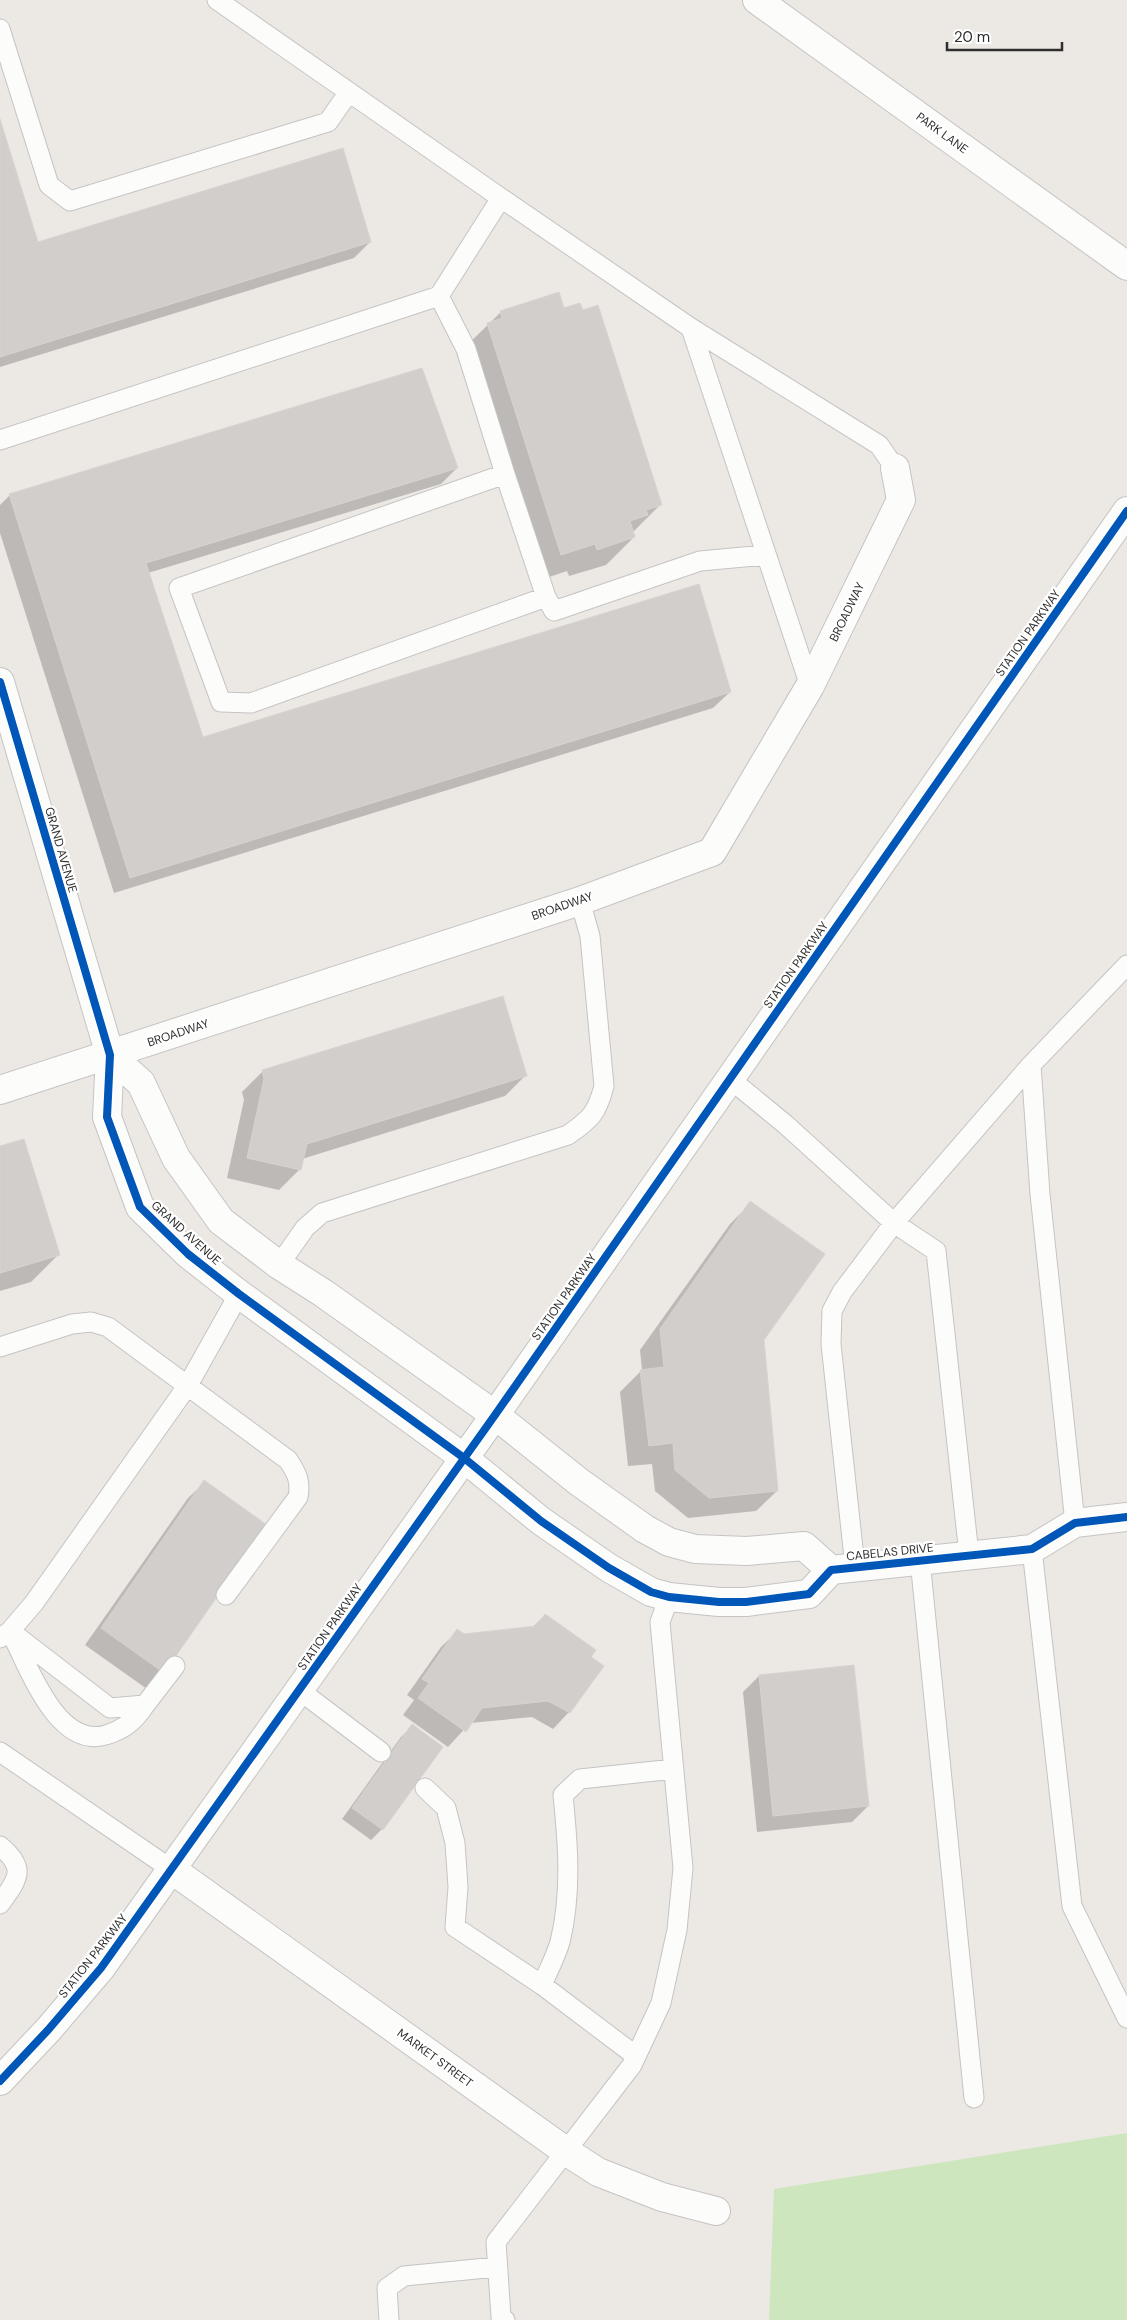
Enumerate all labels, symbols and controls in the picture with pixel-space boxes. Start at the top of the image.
scale bar [947,20,1062,52]
text: 20 m [954,27,990,47]
street label: PARK LANE [913,109,971,157]
street label: BROADWAY [826,580,868,644]
street label: STATION PARKWAY [992,586,1064,680]
street label: GRAND AVENUE [41,805,81,895]
street label: BROADWAY [529,888,595,924]
street label: STATION PARKWAY [760,918,832,1012]
street label: BROADWAY [145,1016,211,1050]
street label: GRAND AVENUE [148,1197,224,1269]
street label: STATION PARKWAY [528,1250,600,1344]
street label: CABELAS DRIVE [845,1539,935,1565]
street label: STATION PARKWAY [294,1580,366,1674]
street label: STATION PARKWAY [55,1911,131,2001]
street label: MARKET STREET [394,2025,476,2091]

